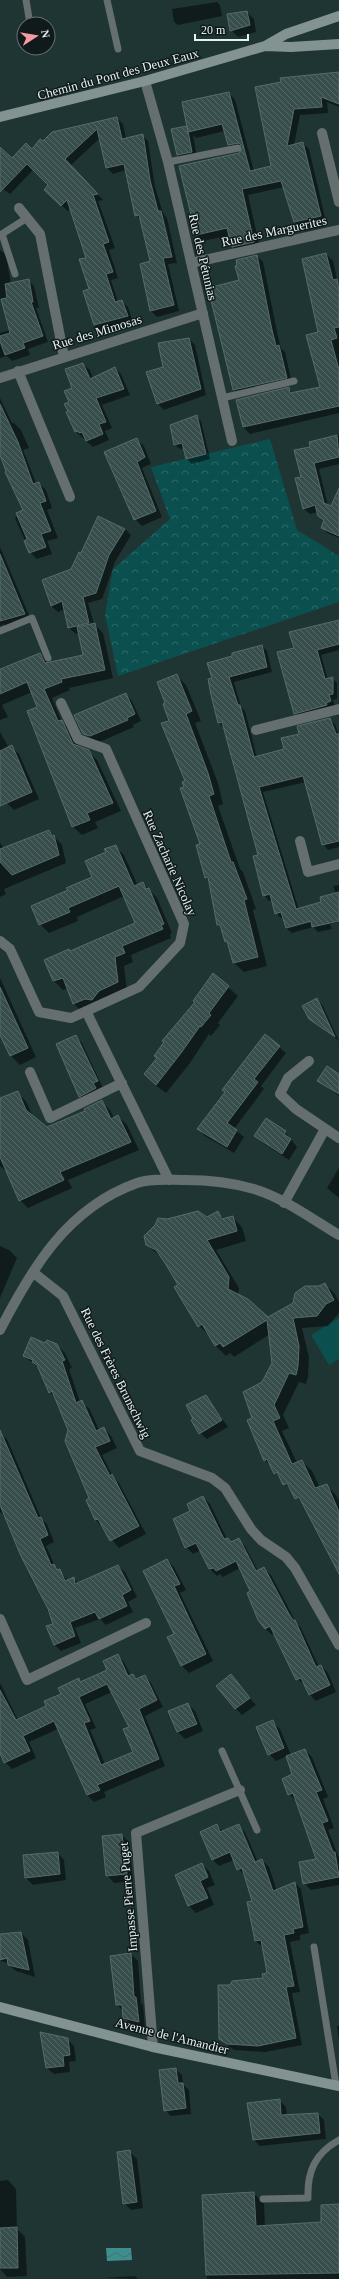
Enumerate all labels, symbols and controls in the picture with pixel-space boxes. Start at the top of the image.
north arrow [16,16,56,56]
scale bar [195,16,248,42]
text: 20 m [201,23,226,37]
text: N [39,29,52,39]
street label: Chemin du Pont des Deux Eaux [36,45,201,103]
street label: Rue des Pétunias [186,212,220,302]
street label: Rue des Marguerites [220,213,328,249]
street label: Rue des Mimosas [51,311,143,353]
street label: Rue Zacharie Nicolay [140,808,200,919]
street label: Rue des Frères Brunschwig [78,1305,154,1441]
street label: Impasse Pierre Puget [116,1841,140,1952]
street label: Avenue de l'Amandier [114,2015,231,2057]

